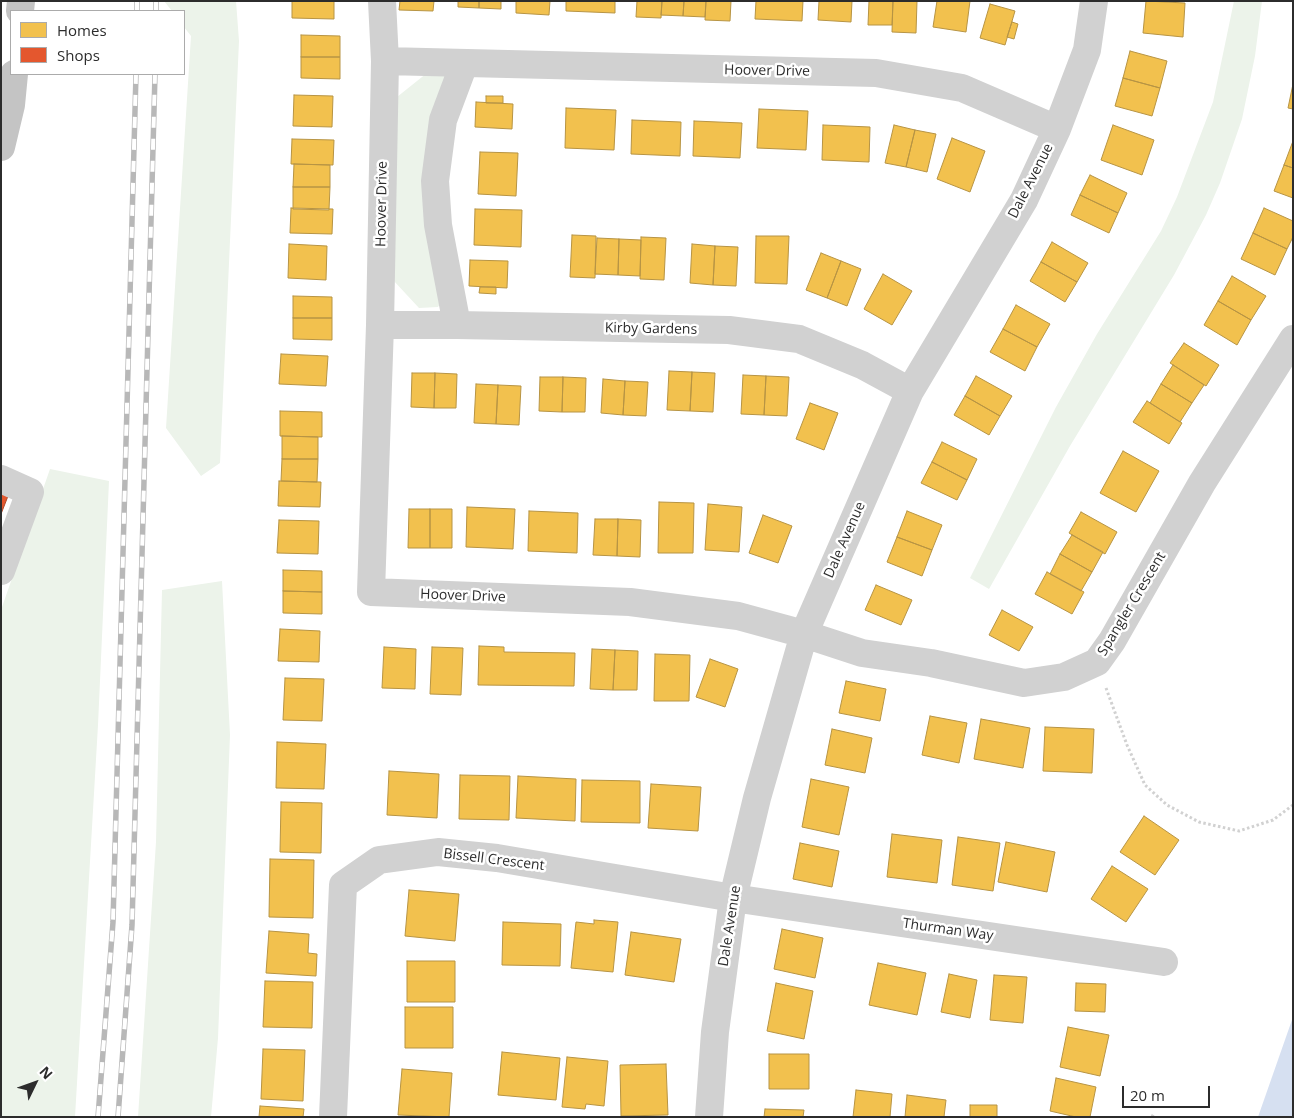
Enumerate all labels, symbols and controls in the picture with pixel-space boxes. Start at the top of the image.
legend [10,10,185,75]
text: Homes [57,20,107,40]
text: Shops [57,45,100,65]
street label: Hoover Drive [724,62,810,80]
street label: Dale Avenue [1005,141,1057,221]
street label: Hoover Drive [373,161,391,247]
street label: Kirby Gardens [605,320,697,338]
street label: Dale Avenue [821,499,869,581]
street label: Spangler Crescent [1094,549,1170,659]
street label: Hoover Drive [420,586,506,606]
street label: Bissell Crescent [443,845,545,875]
street label: Dale Avenue [715,884,745,968]
street label: Thurman Way [902,915,994,945]
north arrow [10,1058,60,1108]
text: N [36,1062,57,1083]
scale bar [1124,1076,1212,1108]
text: 20 m [1130,1085,1165,1105]

